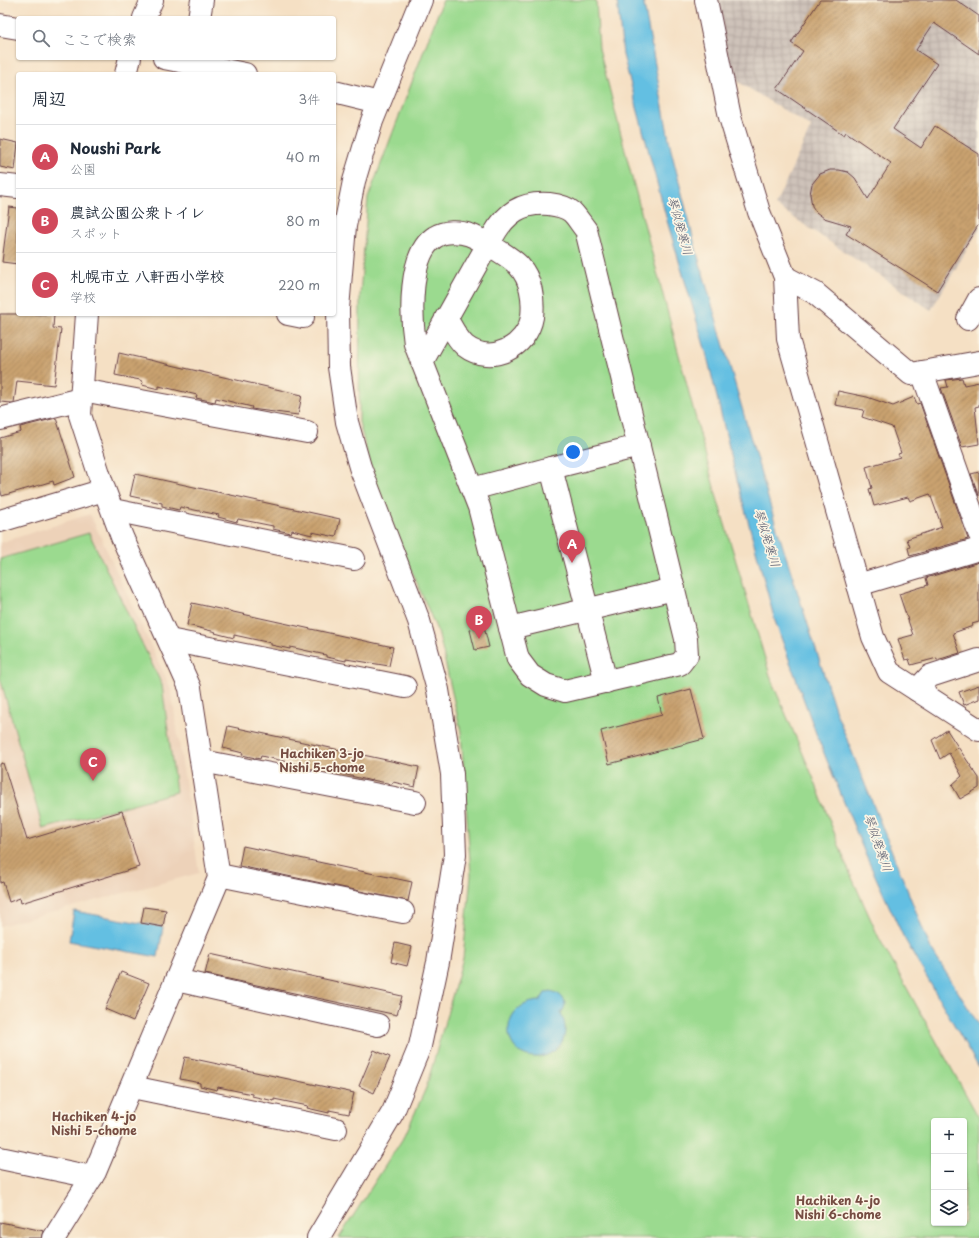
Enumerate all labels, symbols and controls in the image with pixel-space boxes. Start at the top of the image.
search box [16,16,336,60]
icon: search [30,27,52,49]
text: ここで検索 [62,27,137,50]
text: 周辺 [32,85,66,111]
text: 3件 [298,89,320,108]
text: Noushi Park [70,136,161,159]
text: A [40,147,50,166]
text: 40 m [286,147,320,166]
text: 公園 [70,159,96,178]
water label: 琴似発寒川 [664,194,698,257]
text: 農試公園公衆トイレ [70,200,205,223]
text: B [41,211,49,230]
text: 80 m [286,211,320,230]
text: スポット [70,223,122,242]
text: 札幌市立 八軒西小学校 [70,264,225,287]
text: C [40,275,50,294]
text: 220 m [278,275,320,294]
text: 学校 [70,287,96,306]
your location [563,442,583,462]
water label: 琴似発寒川 [751,506,785,569]
pin: A [559,530,585,563]
pin: B [466,606,492,639]
district label: Hachiken 3-jo Nishi 5-chome [279,744,365,776]
pin: C [80,748,106,781]
water label: 琴似発寒川 [861,811,897,874]
district label: Hachiken 4-jo Nishi 5-chome [51,1107,137,1139]
map controls [931,1118,967,1226]
button: + [931,1118,967,1154]
button: − [931,1154,967,1190]
button: layers [931,1190,967,1226]
district label: Hachiken 4-jo Nishi 6-chome [795,1191,882,1223]

